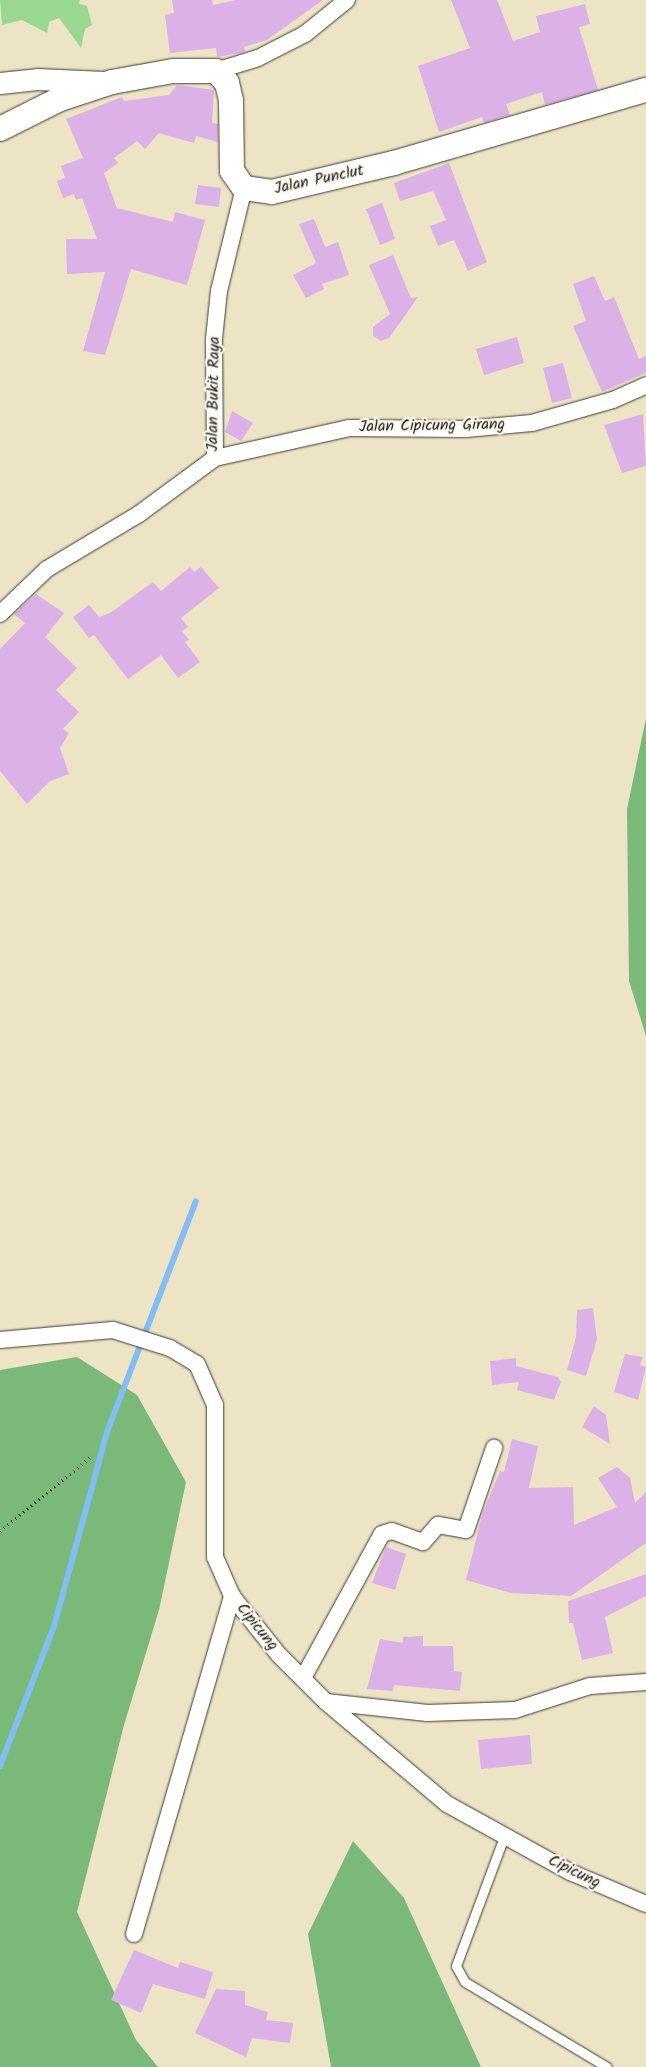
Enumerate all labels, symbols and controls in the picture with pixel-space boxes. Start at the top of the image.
street label: Jalan Punclut [272,161,366,199]
street label: Jalan Bukit Raya [203,336,225,452]
street label: Jalan Cipicung Girang [359,415,505,437]
street label: Cipicung [232,1599,282,1655]
street label: Cipicung [545,1851,603,1893]

